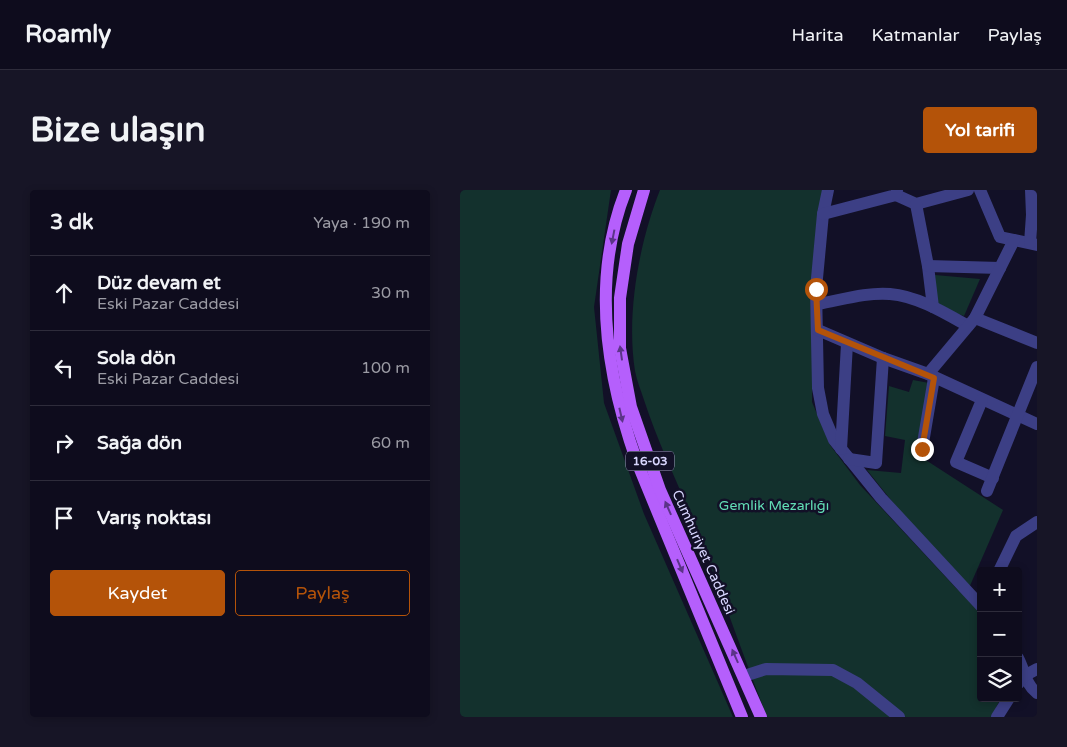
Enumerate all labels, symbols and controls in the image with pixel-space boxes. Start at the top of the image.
text: Roamly [25,20,111,49]
text: Harita [791,24,844,46]
text: Katmanlar [872,24,960,46]
text: Paylaş [988,24,1042,46]
button: Yol tarifi [923,107,1037,153]
text: Bize ulaşın [30,109,206,151]
text: 3 dk [50,210,93,235]
text: Yaya · 190 m [313,213,410,233]
one-way arrow [609,229,617,245]
text: Düz devam et [97,272,221,294]
route start [805,278,828,301]
icon: ahead [50,279,78,307]
text: 30 m [371,283,410,303]
text: Eski Pazar Caddesi [97,294,239,314]
one-way arrow [617,345,625,361]
text: Sola dön [97,347,176,369]
icon: left [50,354,78,382]
text: 100 m [361,358,410,378]
text: Eski Pazar Caddesi [97,369,239,389]
one-way arrow [617,407,625,422]
icon: right [50,429,78,457]
text: Sağa dön [97,432,182,454]
text: 60 m [371,433,410,453]
route end [911,438,934,461]
road number: 16-03 [626,452,674,470]
street label: Cumhuriyet Caddesi [668,487,739,617]
park label: Gemlik Mezarlığı [719,497,829,514]
one-way arrow [664,501,672,515]
icon: arrive [50,504,78,532]
text: Varış noktası [97,507,211,529]
one-way arrow [676,559,684,573]
map controls [977,567,1022,702]
button: + [977,567,1022,612]
button: Kaydet [50,570,225,616]
button: Paylaş [235,570,410,616]
button: − [977,612,1022,657]
one-way arrow [731,649,739,663]
button: layers [977,657,1022,702]

